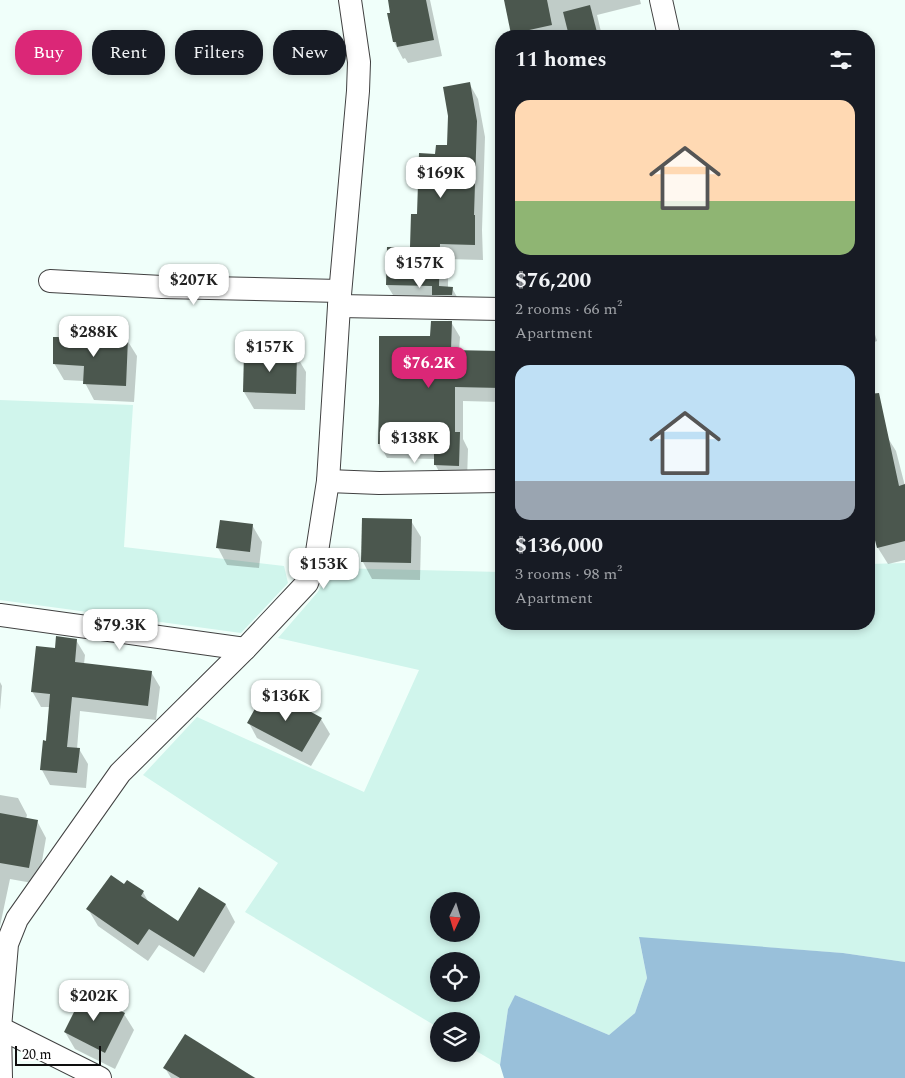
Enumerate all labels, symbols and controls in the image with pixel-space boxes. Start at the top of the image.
chip: Buy [15,30,82,75]
chip: Rent [92,30,165,75]
chip: Filters [175,30,263,75]
chip: New [273,30,346,75]
text: 11 homes [515,44,607,76]
icon: filters [827,46,855,74]
icon: home [640,133,730,223]
pin: $169K [406,156,476,199]
text: $169K [417,161,465,185]
pin: $157K [385,246,455,289]
text: $157K [396,251,444,275]
pin: $207K [159,264,229,306]
text: $76,200 [515,265,591,297]
text: $207K [170,268,218,292]
text: 2 rooms · 66 m² [515,297,622,321]
pin: $288K [59,316,129,358]
text: $288K [70,320,118,344]
text: Apartment [515,321,593,345]
pin: $157K [235,330,305,373]
text: $157K [246,335,294,359]
pin: $76.2K [388,346,470,389]
text: $76.2K [403,351,455,375]
icon: home [640,398,730,488]
pin: $138K [380,422,450,464]
text: $138K [391,426,439,450]
text: $136,000 [515,530,603,562]
pin: $153K [289,548,359,590]
text: $153K [300,552,348,576]
text: 3 rooms · 98 m² [515,562,622,586]
text: Apartment [515,586,593,610]
pin: $79.3K [79,608,161,651]
text: $79.3K [94,613,146,637]
pin: $136K [251,680,321,722]
text: $136K [262,684,310,708]
north arrow [430,892,480,942]
map controls [430,892,480,1062]
button: locate [430,952,480,1002]
pin: $202K [59,980,129,1022]
text: $202K [70,984,118,1008]
button: layers [430,1012,480,1062]
scale bar [15,1043,101,1066]
text: 20 m [22,1044,52,1065]

